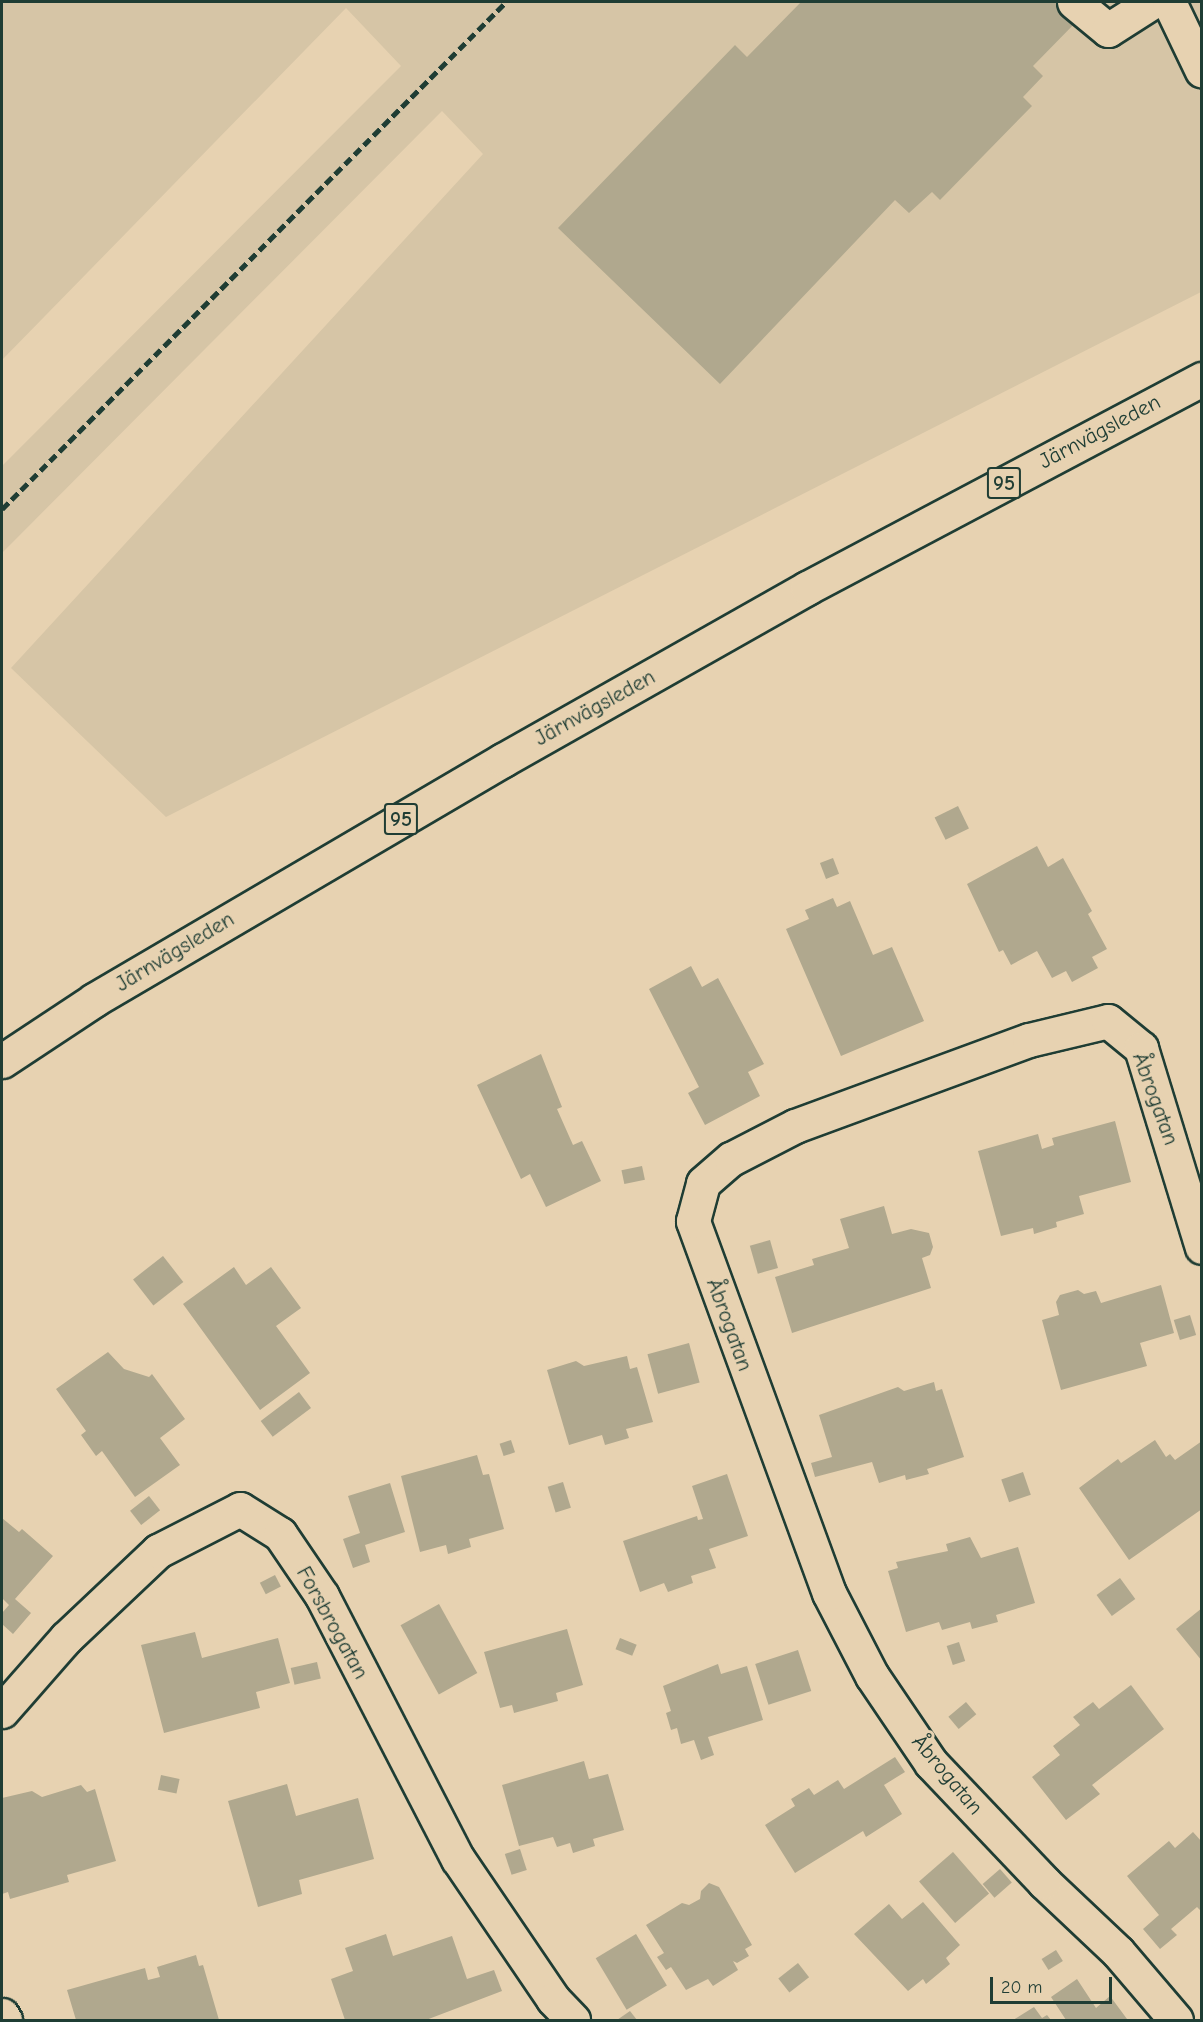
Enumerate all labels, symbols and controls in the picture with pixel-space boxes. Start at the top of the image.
street label: Järnvägsleden [1035,389,1165,475]
road number: 95 [986,465,1022,501]
street label: Järnvägsleden [530,664,660,752]
road number: 95 [383,801,419,837]
street label: Järnvägsleden [111,906,239,998]
street label: Åbrogatan [1126,1049,1184,1149]
street label: Åbrogatan [700,1275,758,1375]
street label: Forsbrogatan [290,1562,374,1684]
street label: Åbrogatan [906,1729,988,1821]
scale bar [993,1965,1114,2003]
text: 20 m [1001,1977,1042,1998]

